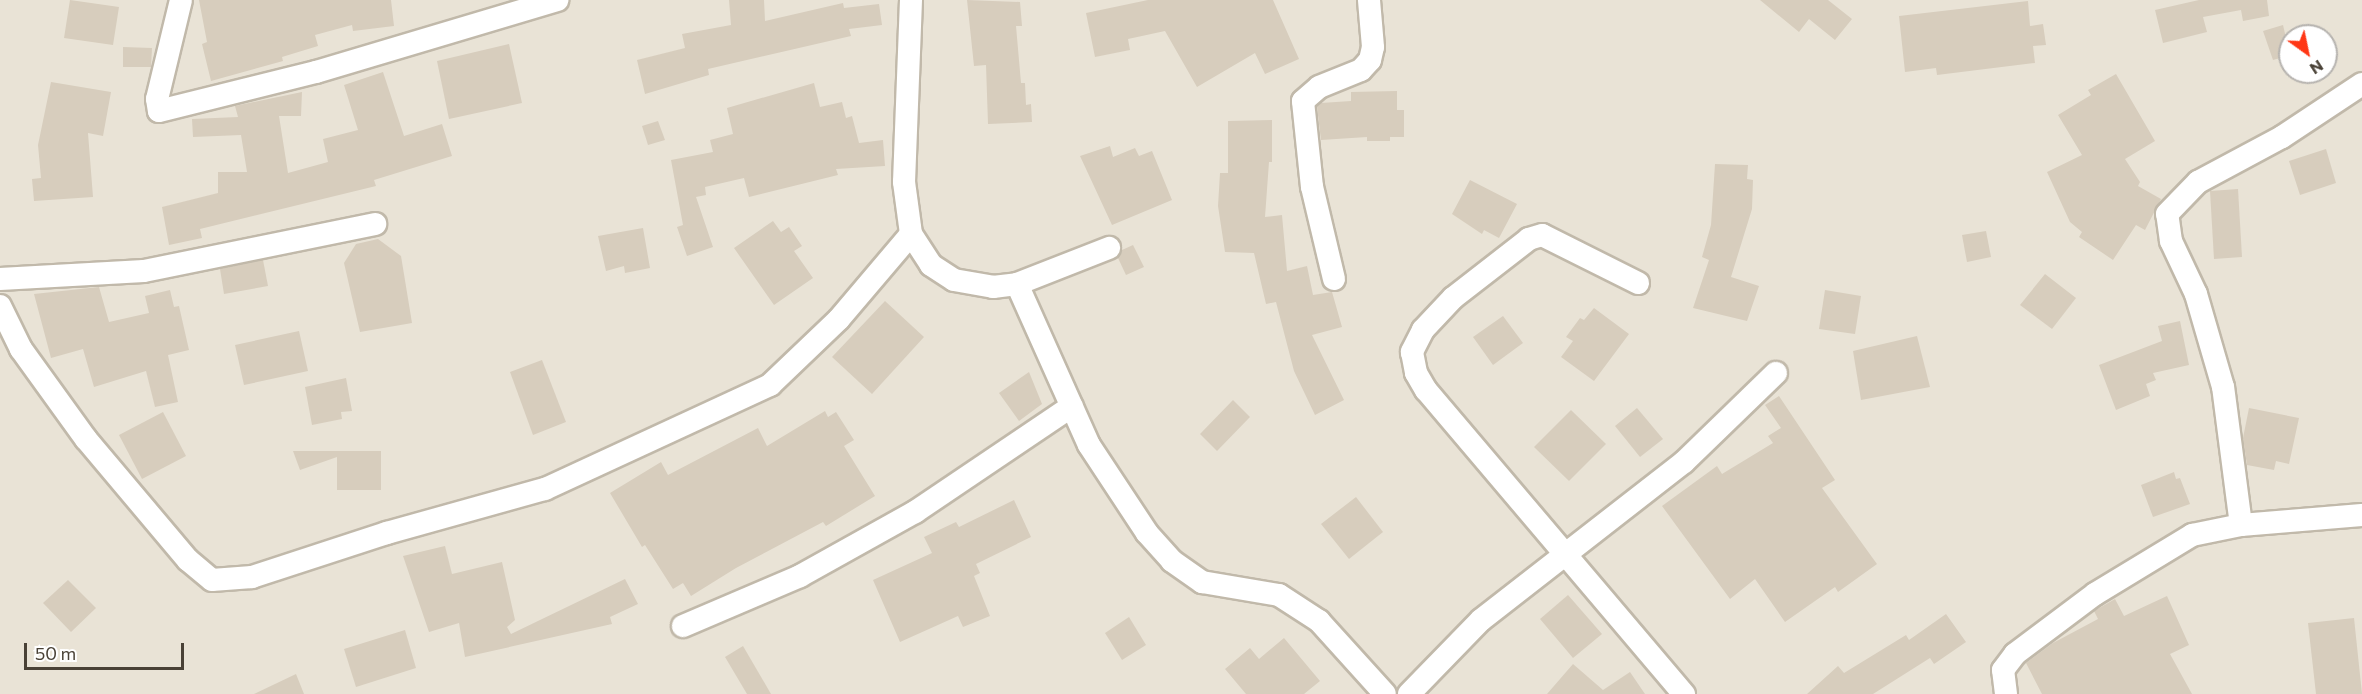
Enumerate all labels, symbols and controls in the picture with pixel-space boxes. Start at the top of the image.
north arrow [2278,24,2338,84]
text: N [2307,57,2327,79]
scale bar [27,631,188,669]
text: 50 m [35,642,76,664]

